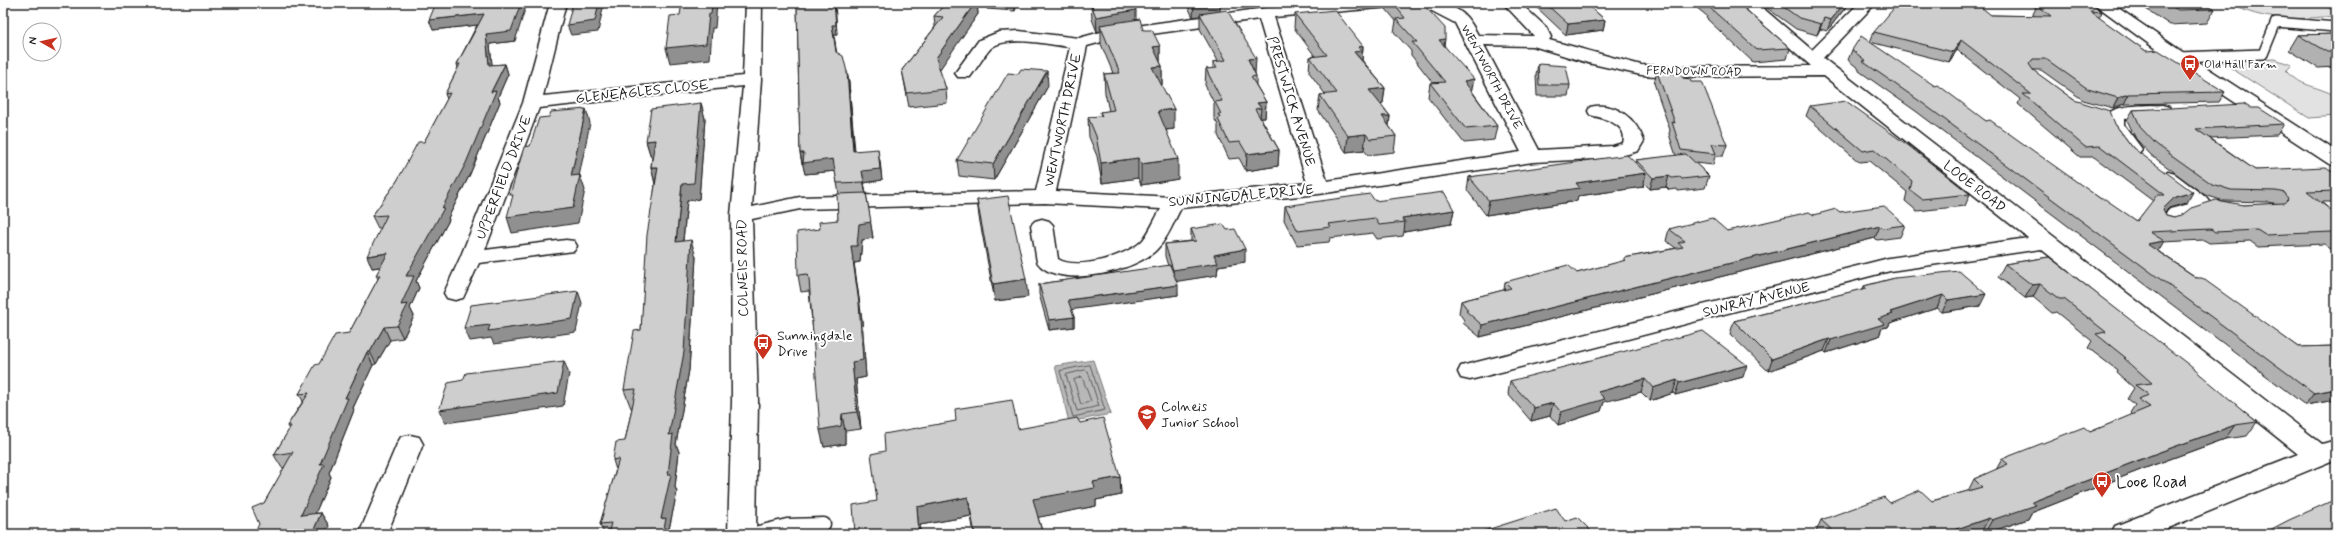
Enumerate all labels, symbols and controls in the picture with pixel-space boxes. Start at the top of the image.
north arrow [22,22,62,62]
street label: WENTWORTH DRIVE [1457,22,1526,133]
street label: PRESTWICK AVENUE [1263,34,1319,168]
text: N [26,36,41,45]
street label: WENTWORTH DRIVE [1040,52,1086,189]
bus stop icon: Old Hall Farm [2179,53,2201,81]
place label: Old Hall Farm [2204,57,2277,73]
street label: FERNDOWN ROAD [1646,63,1742,81]
street label: GLENEAGLES CLOSE [575,76,710,108]
street label: UPPERFIELD DRIVE [472,113,536,242]
street label: LOOE ROAD [1939,157,2009,217]
street label: SUNNINGDALE DRIVE [1168,181,1314,211]
street label: COLNEIS ROAD [733,219,753,317]
street label: SUNRAY AVENUE [1701,278,1812,322]
place label: Sunningdale Drive [777,327,853,361]
bus stop icon: Sunningdale Drive [752,332,774,360]
place label: Colneis Junior School [1161,398,1239,432]
school or university icon: Colneis Junior School [1136,403,1158,431]
bus stop icon: Looe Road [2091,470,2113,498]
place label: Looe Road [2116,471,2187,493]

